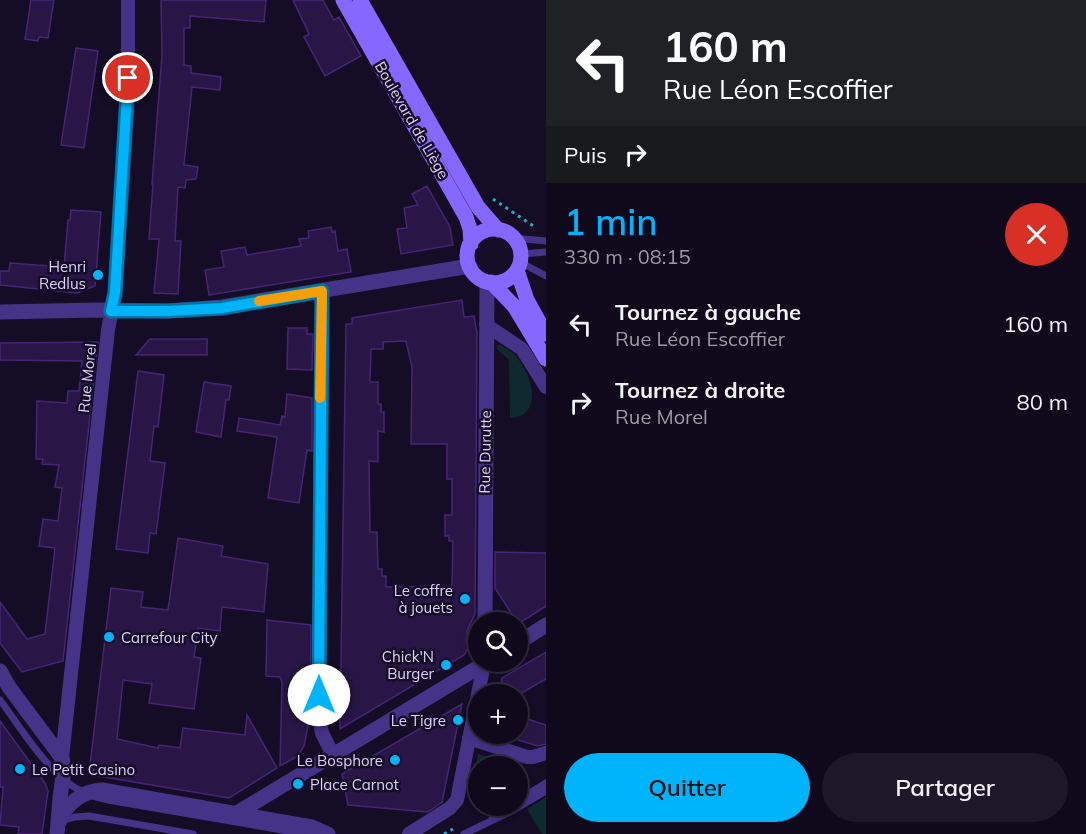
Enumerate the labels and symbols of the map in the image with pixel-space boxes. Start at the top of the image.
pin [102,52,153,103]
street label: Boulevard de Liège [371,58,453,182]
place label: Henri Redlus [39,257,86,293]
marker: Henri Redlus [91,268,105,282]
street label: Rue Morel [74,342,100,414]
street label: Rue Durutte [475,410,495,494]
place label: Le coffre à jouets [394,581,453,617]
marker: Le coffre à jouets [458,592,472,606]
place label: Carrefour City [121,628,218,647]
marker: Carrefour City [102,630,116,644]
place label: Chick'N Burger [382,647,435,683]
marker: Chick'N Burger [439,658,453,672]
position arrow [287,663,351,727]
place label: Le Tigre [391,711,446,730]
marker: Le Tigre [451,713,465,727]
place label: Le Bosphore [297,751,383,770]
marker: Le Bosphore [388,753,402,767]
place label: Le Petit Casino [32,760,135,779]
marker: Le Petit Casino [13,762,27,776]
place label: Place Carnot [310,775,399,794]
marker: Place Carnot [291,777,305,791]

